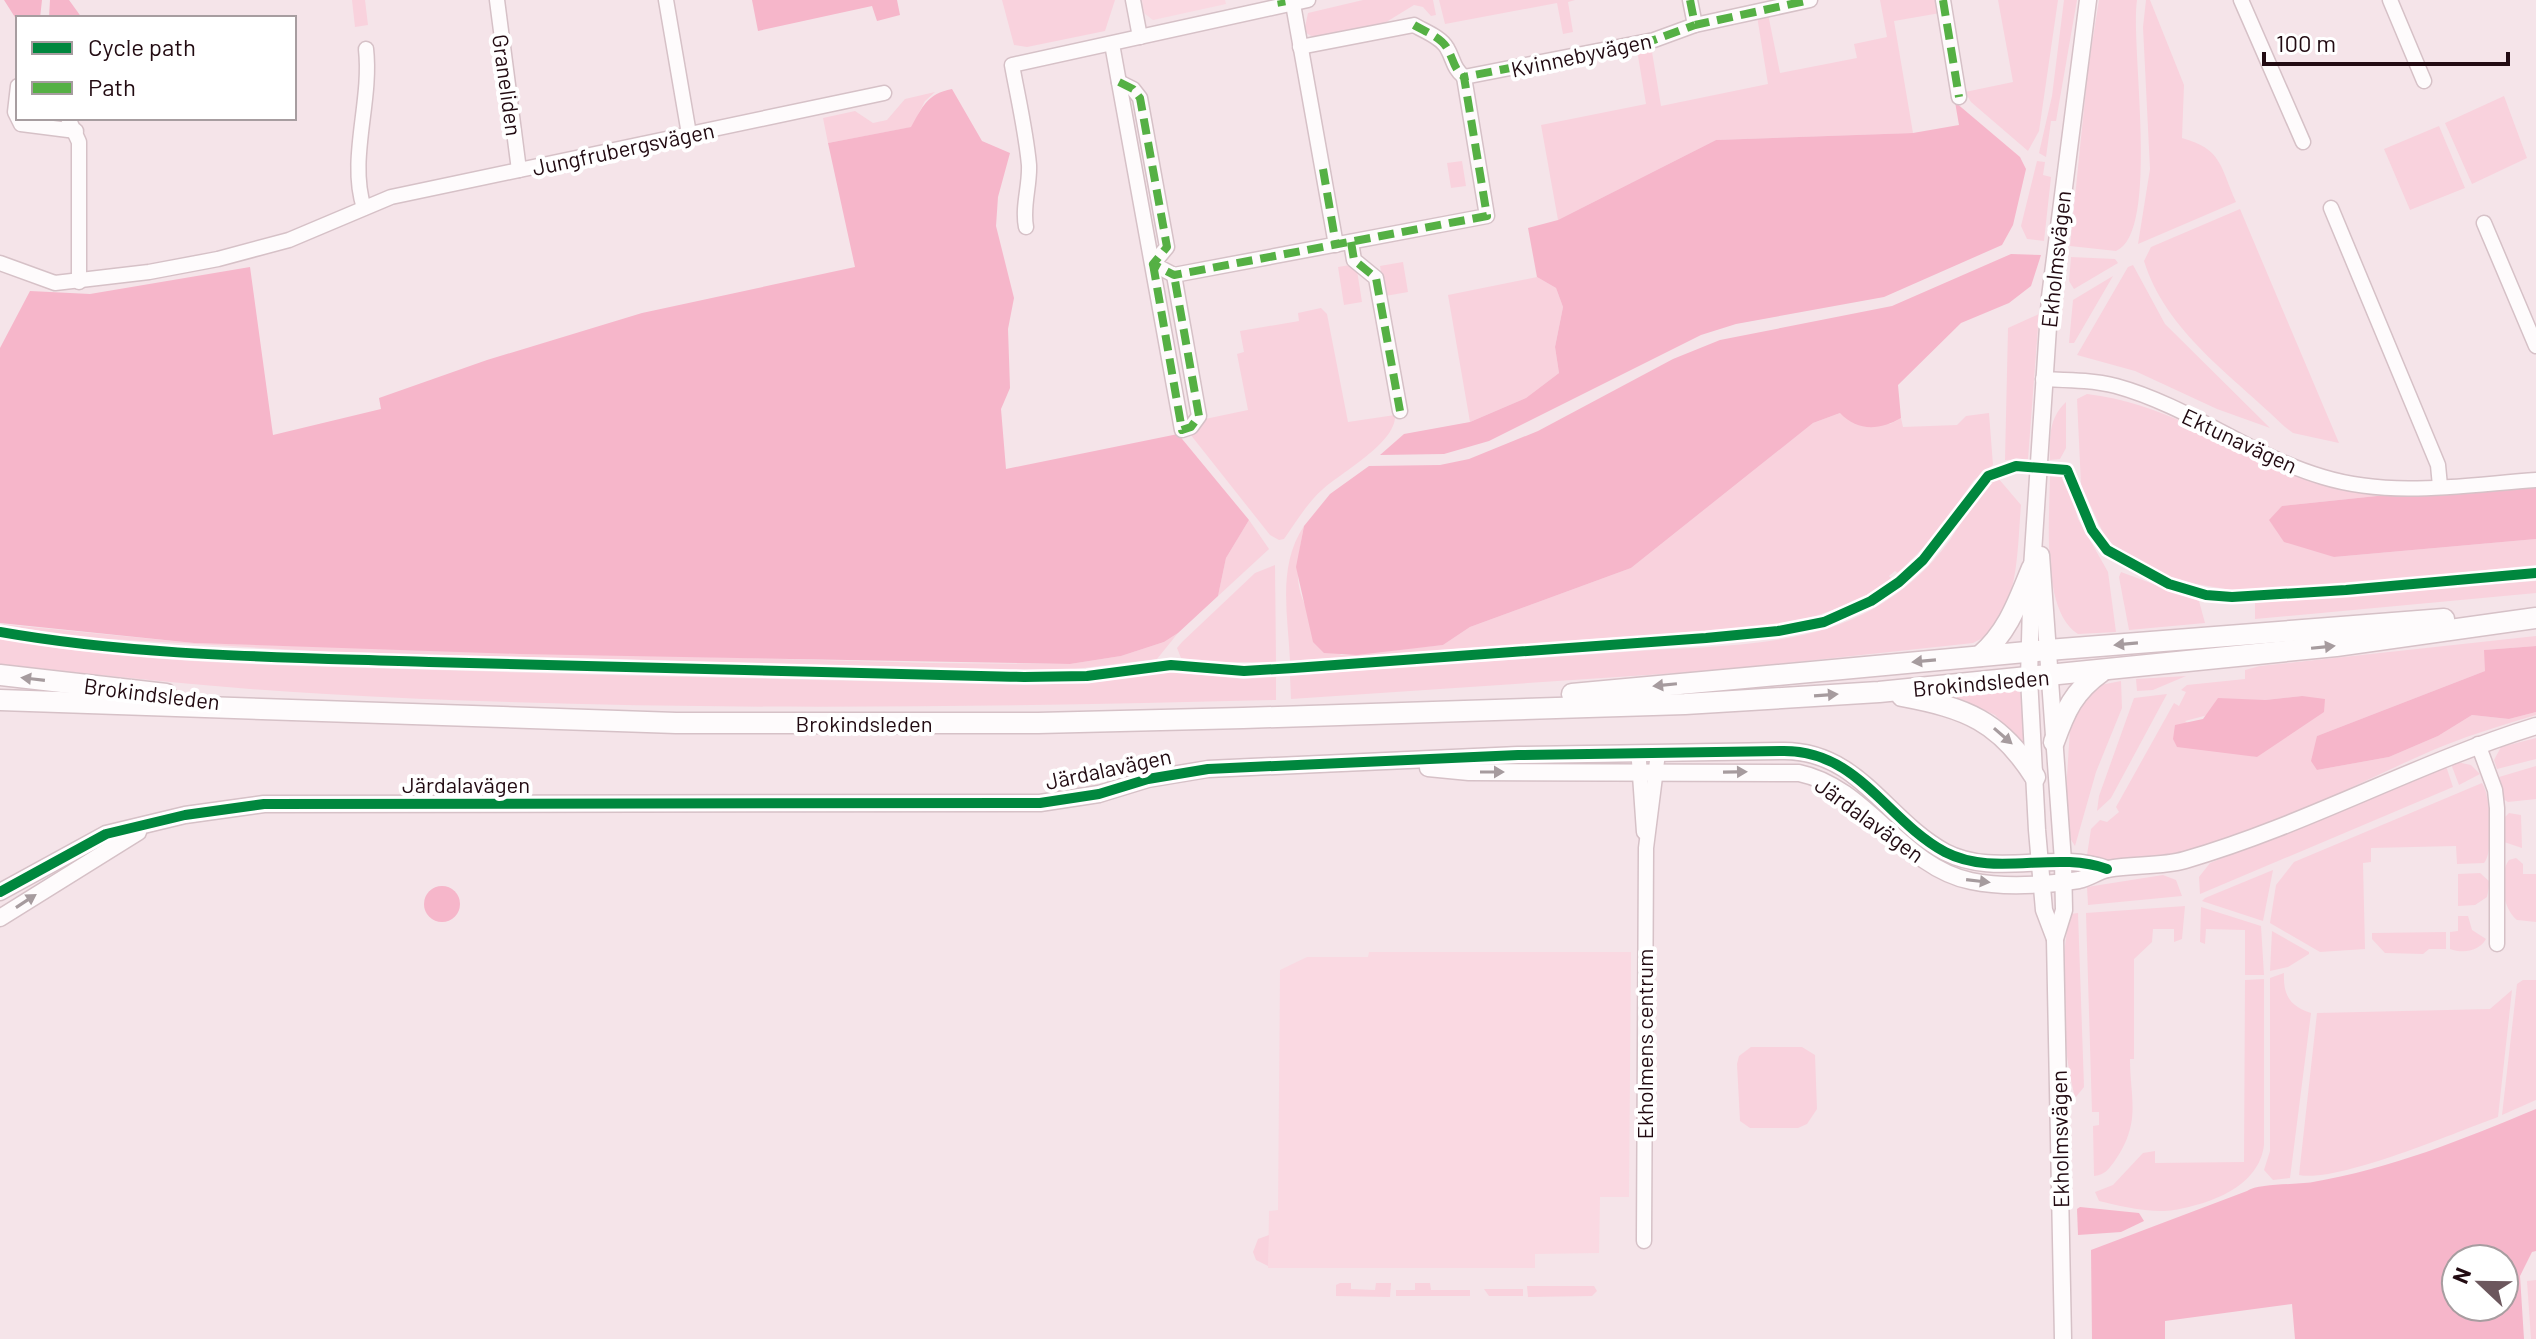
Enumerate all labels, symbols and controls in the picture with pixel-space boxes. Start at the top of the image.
legend [16,16,296,120]
scale bar [2264,16,2508,66]
street label: Kvinnebyvägen [1508,26,1654,82]
text: 100 m [2276,28,2336,57]
text: Cycle path [88,32,196,61]
street label: Graneliden [488,32,528,138]
text: Path [88,72,136,101]
street label: Jungfrubergsvägen [530,116,716,180]
street label: Ekholmsvägen [2035,189,2075,329]
street label: Ektunavägen [2178,402,2302,478]
one-way arrow [2113,637,2138,650]
one-way arrow [2311,641,2336,654]
one-way arrow [1911,655,1936,668]
street label: Brokindsleden [1912,663,2050,701]
one-way arrow [20,672,45,685]
street label: Brokindsleden [82,672,222,714]
one-way arrow [1652,678,1677,691]
one-way arrow [1814,688,1839,701]
street label: Brokindsleden [796,710,933,736]
one-way arrow [1992,727,2012,744]
street label: Järdalavägen [1043,742,1173,794]
one-way arrow [1480,766,1505,778]
one-way arrow [1723,766,1748,778]
street label: Järdalavägen [402,771,530,797]
street label: Järdalavägen [1811,771,1929,867]
one-way arrow [1966,874,1991,887]
one-way arrow [15,894,37,909]
street label: Ekholmens centrum [1631,949,1657,1139]
street label: Ekholmsvägen [2045,1070,2073,1208]
north arrow [2440,1243,2520,1323]
text: N [2446,1263,2475,1287]

